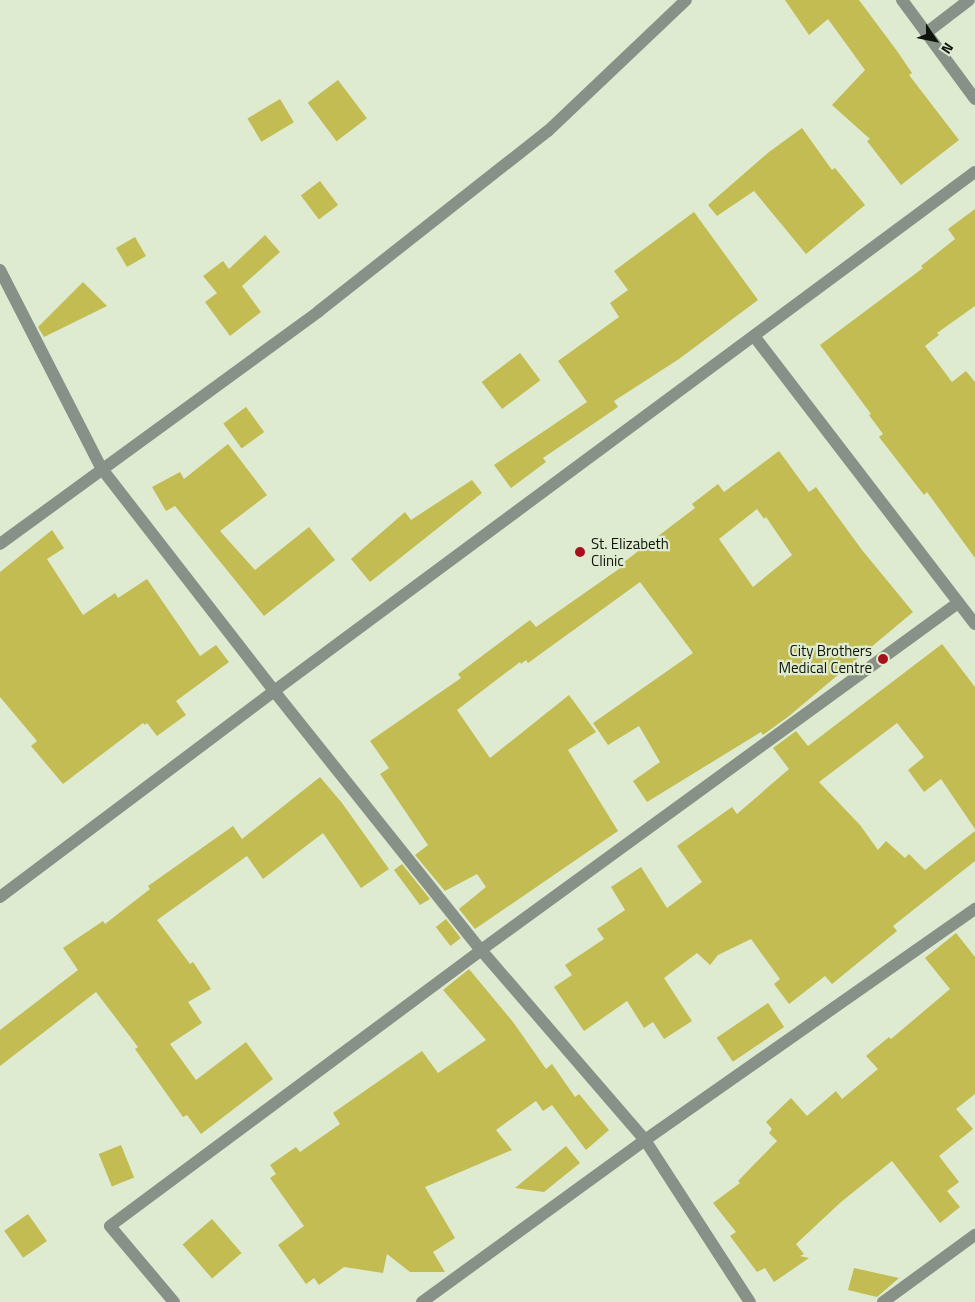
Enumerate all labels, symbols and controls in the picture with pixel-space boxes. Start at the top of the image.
north arrow [910,15,960,65]
text: N [936,39,959,59]
place label: St. Elizabeth Clinic [591,534,669,569]
marker: St. Elizabeth Clinic [573,545,587,559]
place label: City Brothers Medical Centre [778,641,872,676]
marker: City Brothers Medical Centre [876,652,890,666]

